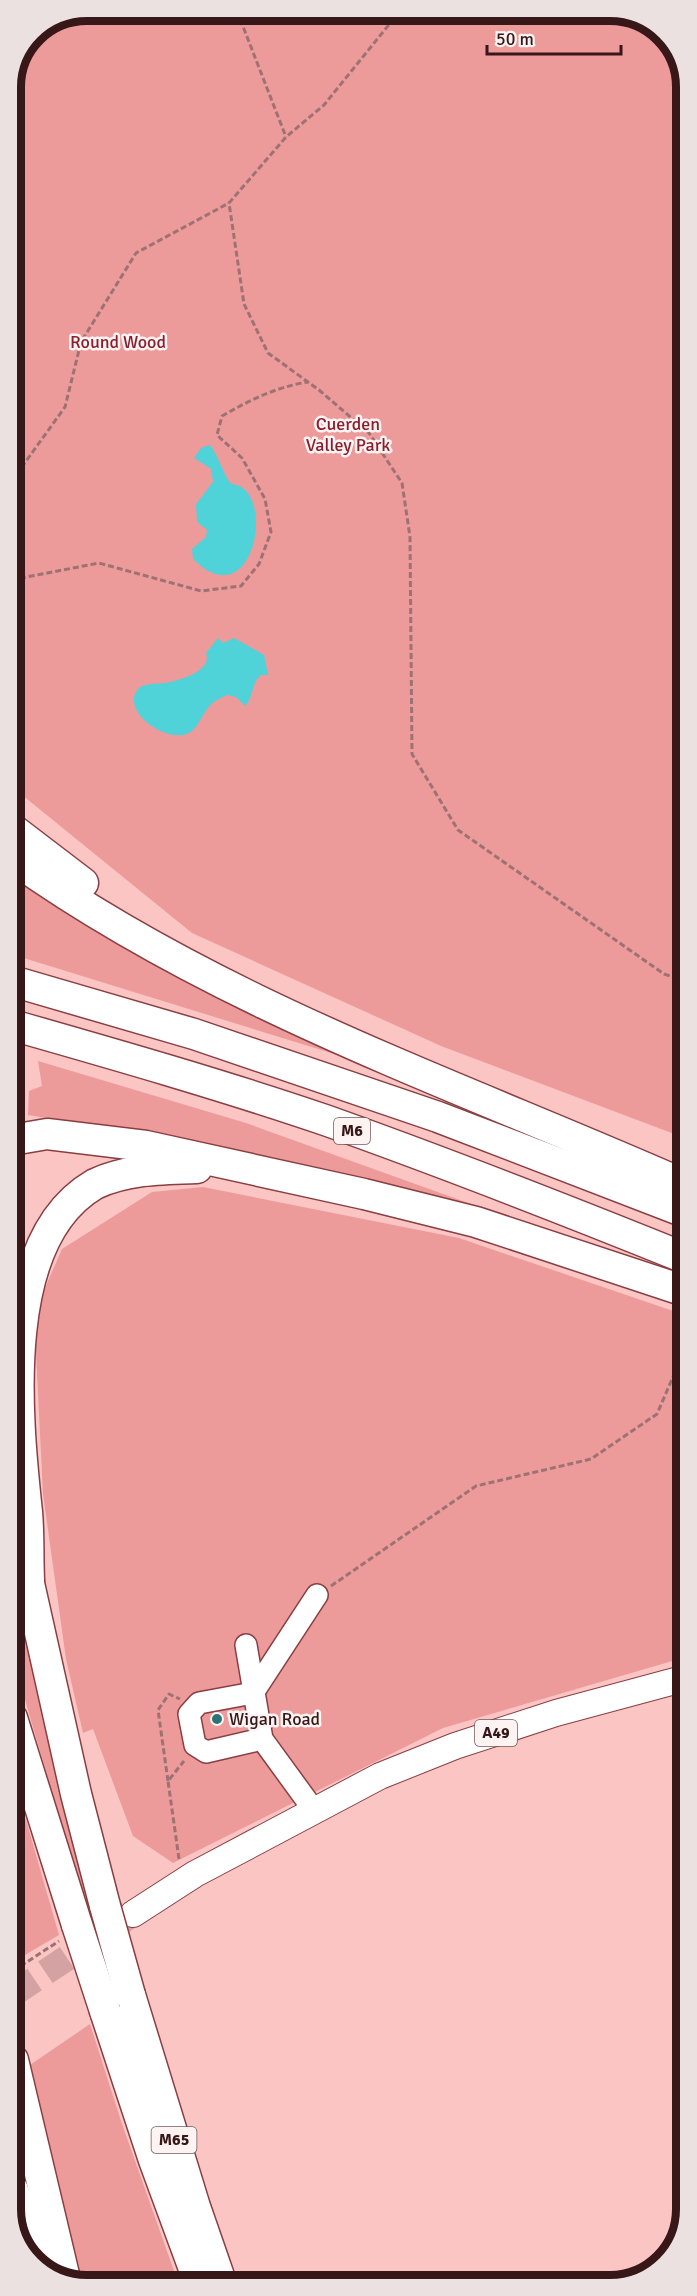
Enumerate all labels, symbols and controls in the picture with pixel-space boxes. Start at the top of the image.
scale bar [487,18,620,56]
text: 50 m [496,28,534,50]
park label: Round Wood [70,331,166,353]
park label: Cuerden Valley Park [306,413,390,456]
road number: M6 [334,1118,370,1144]
place label: Wigan Road [229,1708,320,1730]
marker: Wigan Road [210,1712,224,1726]
road number: A49 [475,1720,517,1746]
road number: M65 [152,2127,196,2153]

